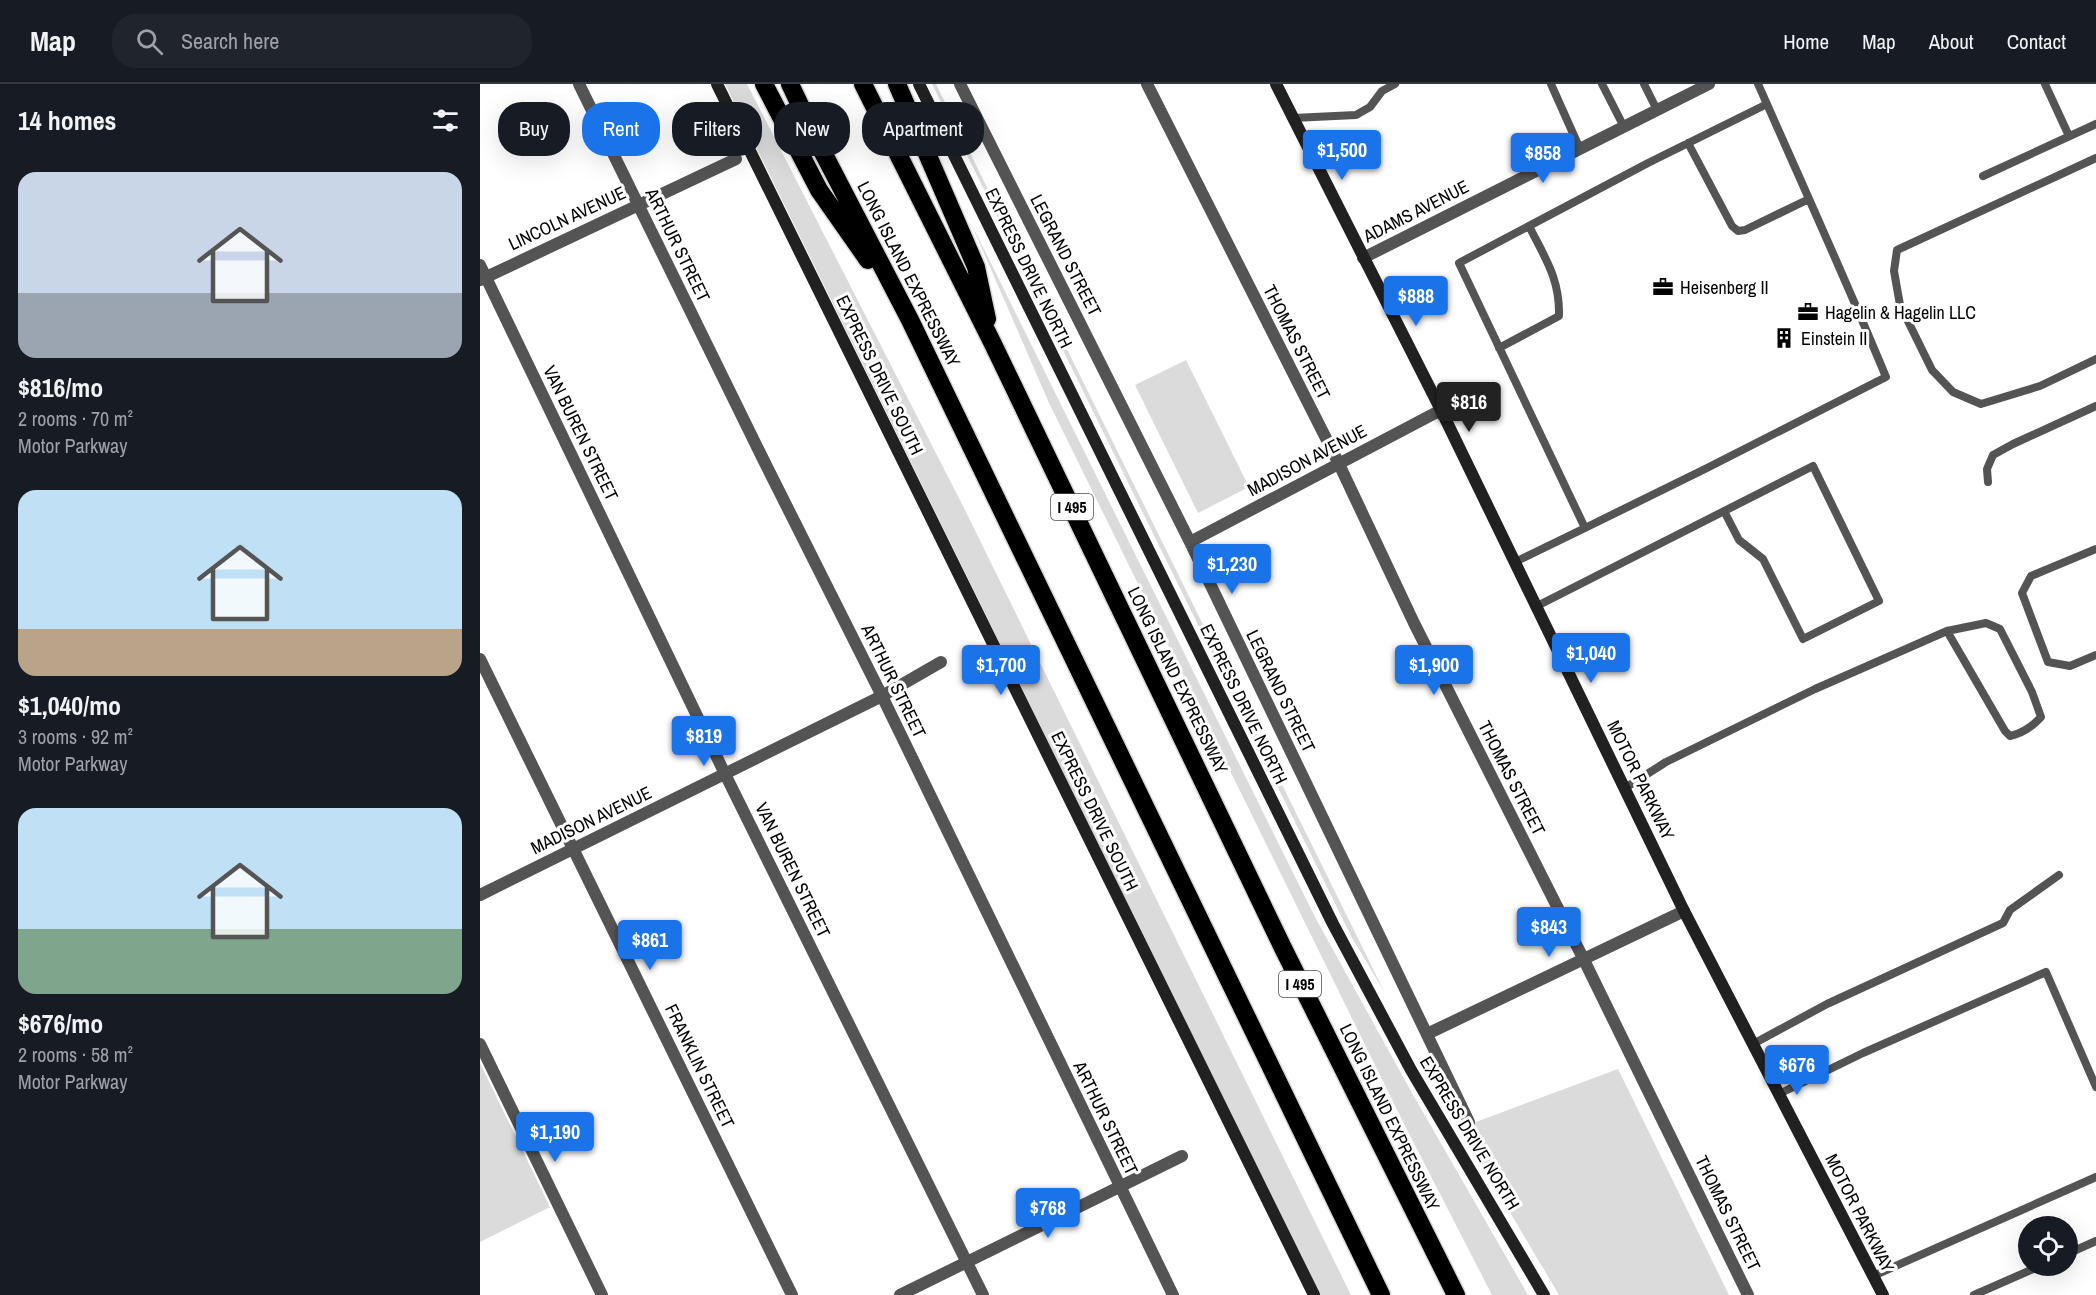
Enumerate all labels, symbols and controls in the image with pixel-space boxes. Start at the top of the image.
search box [112,14,532,68]
text: Map [30,22,76,60]
icon: search [133,25,166,58]
text: Search here [181,26,279,56]
text: Home [1783,27,1829,56]
text: Map [1862,27,1896,56]
text: About [1929,27,1974,56]
text: Contact [2007,27,2066,56]
chip: Buy [498,102,570,156]
chip: Rent [582,102,660,156]
chip: Filters [672,102,762,156]
chip: New [774,102,850,156]
chip: Apartment [862,102,984,156]
text: 14 homes [18,103,116,138]
icon: filters [429,104,462,137]
pin: $1,500 [1293,130,1391,181]
pin: $858 [1507,133,1579,184]
text: $1,500 [1317,136,1367,163]
text: $858 [1525,139,1561,166]
street label: ADAMS AVENUE [1358,174,1473,249]
street label: LONG ISLAND EXPRESSWAY [851,177,967,371]
street label: LINCOLN AVENUE [504,180,630,256]
street label: ARTHUR STREET [639,183,716,306]
street label: EXPRESS DRIVE NORTH [979,184,1079,352]
street label: LEGRAND STREET [1025,190,1107,320]
icon: home [186,211,294,319]
office icon: Heisenberg II [1651,275,1675,299]
place label: Heisenberg II [1680,275,1769,300]
pin: $888 [1380,276,1452,327]
street label: THOMAS STREET [1257,280,1337,404]
text: $888 [1398,282,1434,309]
street label: EXPRESS DRIVE SOUTH [830,291,930,459]
office icon: Hagelin & Hagelin LLC [1796,300,1820,324]
place label: Hagelin & Hagelin LLC [1825,300,1976,325]
building icon: Einstein II [1772,326,1796,350]
place label: Einstein II [1801,326,1867,351]
street label: VAN BUREN STREET [537,361,625,505]
text: $816/mo [18,370,103,405]
pin: $816 [1433,382,1505,433]
text: $816 [1451,388,1487,415]
text: 2 rooms · 70 m² [18,405,133,432]
street label: MADISON AVENUE [1243,418,1371,502]
text: Motor Parkway [18,432,127,459]
road number: I 495 [1051,494,1093,520]
icon: home [186,529,294,637]
pin: $1,230 [1183,544,1281,595]
text: $1,230 [1207,550,1257,577]
street label: LONG ISLAND EXPRESSWAY [1122,582,1234,778]
street label: ARTHUR STREET [855,619,932,742]
street label: EXPRESS DRIVE NORTH [1194,620,1294,788]
street label: LEGRAND STREET [1240,625,1322,757]
pin: $1,040 [1542,633,1640,684]
text: $1,040 [1566,639,1616,666]
pin: $1,700 [952,645,1050,696]
pin: $1,900 [1385,645,1483,696]
text: $1,700 [976,651,1026,678]
text: $1,900 [1409,651,1459,678]
text: $1,040/mo [18,688,121,723]
pin: $819 [668,716,740,767]
street label: THOMAS STREET [1472,716,1552,840]
street label: MOTOR PARKWAY [1601,716,1681,844]
text: $819 [686,722,722,749]
text: 3 rooms · 92 m² [18,723,133,750]
street label: EXPRESS DRIVE SOUTH [1045,727,1145,895]
text: Motor Parkway [18,750,127,777]
street label: MADISON AVENUE [526,780,656,860]
street label: VAN BUREN STREET [749,798,837,942]
icon: home [186,847,294,955]
pin: $843 [1513,907,1585,958]
text: $843 [1531,913,1567,940]
pin: $861 [614,920,686,971]
text: $861 [632,926,668,953]
road number: I 495 [1279,971,1321,997]
street label: FRANKLIN STREET [659,1000,741,1132]
text: $676/mo [18,1006,103,1041]
street label: LONG ISLAND EXPRESSWAY [1334,1019,1446,1215]
text: 2 rooms · 58 m² [18,1041,133,1068]
pin: $676 [1761,1045,1833,1096]
street label: EXPRESS DRIVE NORTH [1414,1051,1526,1215]
text: $676 [1779,1051,1815,1078]
street label: ARTHUR STREET [1067,1056,1144,1179]
text: Motor Parkway [18,1068,127,1095]
pin: $1,190 [506,1112,604,1163]
text: $1,190 [530,1118,580,1145]
street label: MOTOR PARKWAY [1819,1149,1901,1277]
street label: THOMAS STREET [1689,1151,1767,1275]
pin: $768 [1012,1188,1084,1239]
text: $768 [1030,1194,1066,1221]
map controls [2018,1216,2078,1276]
button: locate [2018,1216,2078,1276]

